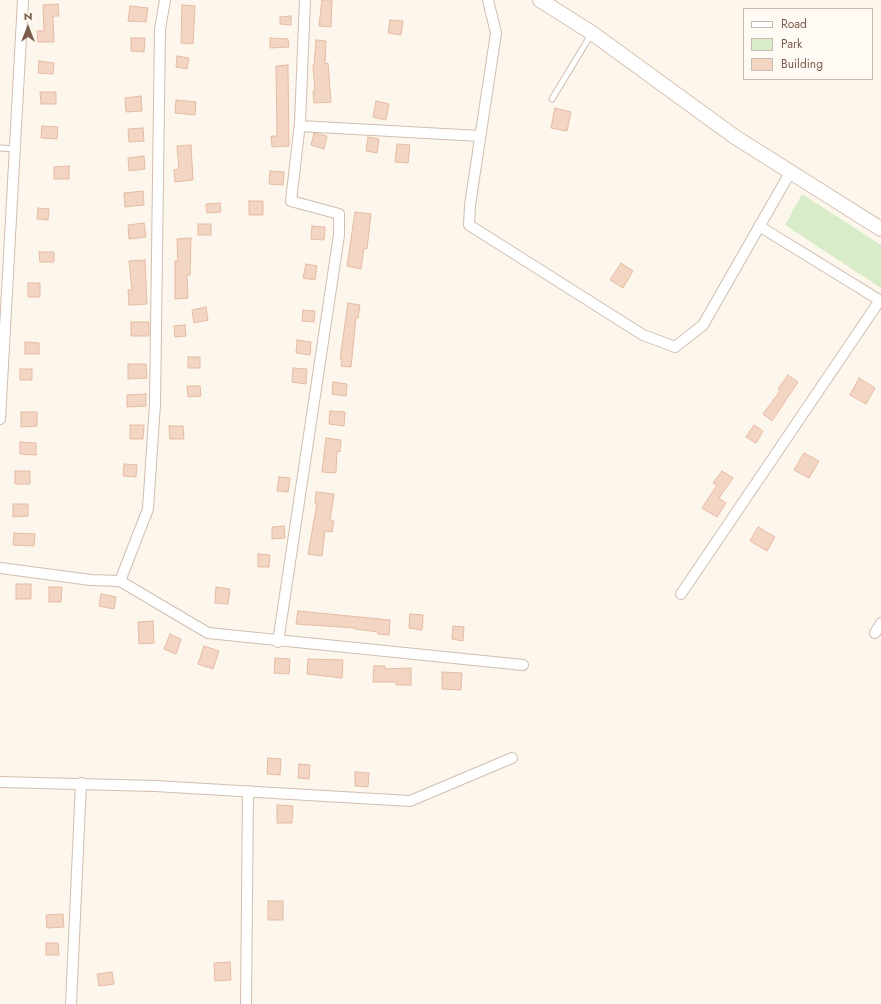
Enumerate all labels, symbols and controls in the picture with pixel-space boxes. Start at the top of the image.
north arrow [8,8,48,48]
text: N [24,8,32,24]
legend [743,8,873,80]
text: Road [781,15,807,33]
text: Park [781,35,802,53]
text: Building [781,55,823,73]

